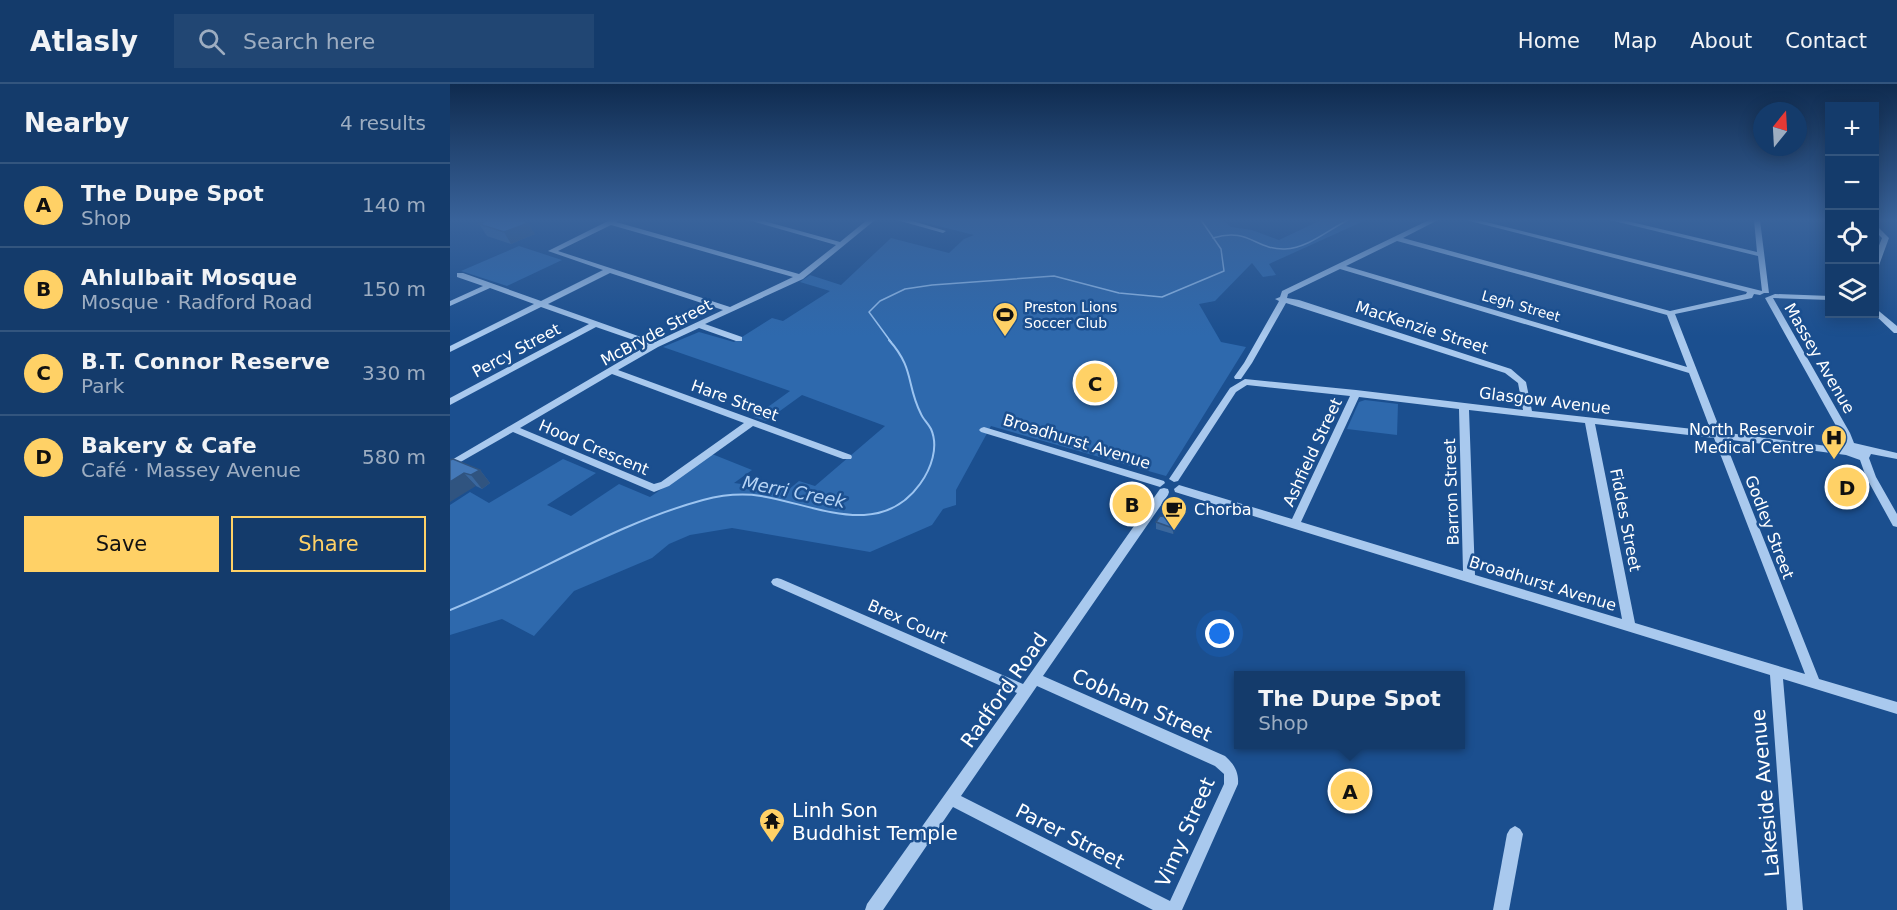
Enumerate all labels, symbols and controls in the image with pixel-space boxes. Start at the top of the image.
search box [174,14,594,68]
text: Atlasly [30,25,138,58]
icon: search [195,25,228,58]
text: Search here [243,29,375,54]
text: Home [1518,29,1580,53]
text: Map [1613,29,1657,53]
text: About [1690,29,1752,53]
text: Contact [1785,29,1867,53]
north arrow [1753,102,1807,156]
map controls [1825,102,1879,318]
button: + [1825,102,1879,156]
text: Nearby [24,108,129,138]
text: 4 results [340,111,426,135]
button: − [1825,156,1879,210]
text: The Dupe Spot [81,181,264,206]
text: A [36,193,51,217]
text: 140 m [362,193,426,217]
text: Shop [81,206,131,230]
button: locate [1825,210,1879,264]
button: layers [1825,264,1879,318]
text: Ahlulbait Mosque [81,265,297,290]
text: B [36,277,51,301]
text: 150 m [362,277,426,301]
street label: Legh Street [1480,287,1563,325]
text: Mosque · Radford Road [81,290,312,314]
street label: McBryde Street [597,295,715,370]
street label: MacKenzie Street [1353,297,1491,358]
place label: Preston Lions Soccer Club [1024,299,1117,331]
sports icon: Preston Lions Soccer Club [990,300,1020,338]
street label: Massey Avenue [1780,300,1859,417]
street label: Percy Street [469,319,564,382]
text: B.T. Connor Reserve [81,349,330,374]
pin: C [1076,360,1114,406]
text: C [36,361,51,385]
text: 330 m [362,361,426,385]
text: Park [81,374,124,398]
street label: Hare Street [689,376,781,425]
street label: Glasgow Avenue [1478,383,1612,418]
street label: Ashfield Street [1279,395,1346,510]
street label: Broadhurst Avenue [1001,410,1153,473]
street label: Hood Crescent [536,416,652,479]
place label: North Reservoir Medical Centre [1689,420,1814,457]
hospital icon: North Reservoir Medical Centre [1819,423,1849,461]
text: Bakery & Cafe [81,433,257,458]
street label: Barron Street [1440,438,1463,546]
text: D [35,445,52,469]
text: 580 m [362,445,426,469]
text: Café · Massey Avenue [81,458,301,482]
pin: D [1828,464,1866,510]
street label: Fiddes Street [1606,467,1645,573]
water label: Merri Creek [741,471,849,512]
street label: Godley Street [1741,473,1798,582]
pin: B [1112,482,1152,526]
cafe icon: Chorba [1159,494,1189,532]
place label: Chorba [1194,500,1252,519]
button: Save [24,516,219,572]
button: Share [231,516,426,572]
street label: Broadhurst Avenue [1467,552,1619,615]
street label: Brex Court [865,595,951,647]
your location [1205,619,1234,648]
street label: Radford Road [956,628,1052,752]
street label: Cobham Street [1068,663,1216,747]
popup [1234,671,1465,749]
text: The Dupe Spot [1258,686,1441,711]
street label: Lakeside Avenue [1746,708,1784,878]
text: Shop [1258,711,1308,735]
pin: A [1330,768,1370,814]
street label: Vimy Street [1150,773,1220,890]
place label: Linh Son Buddhist Temple [792,798,958,845]
street label: Parer Street [1012,798,1129,874]
temple icon: Linh Son Buddhist Temple [757,806,787,844]

